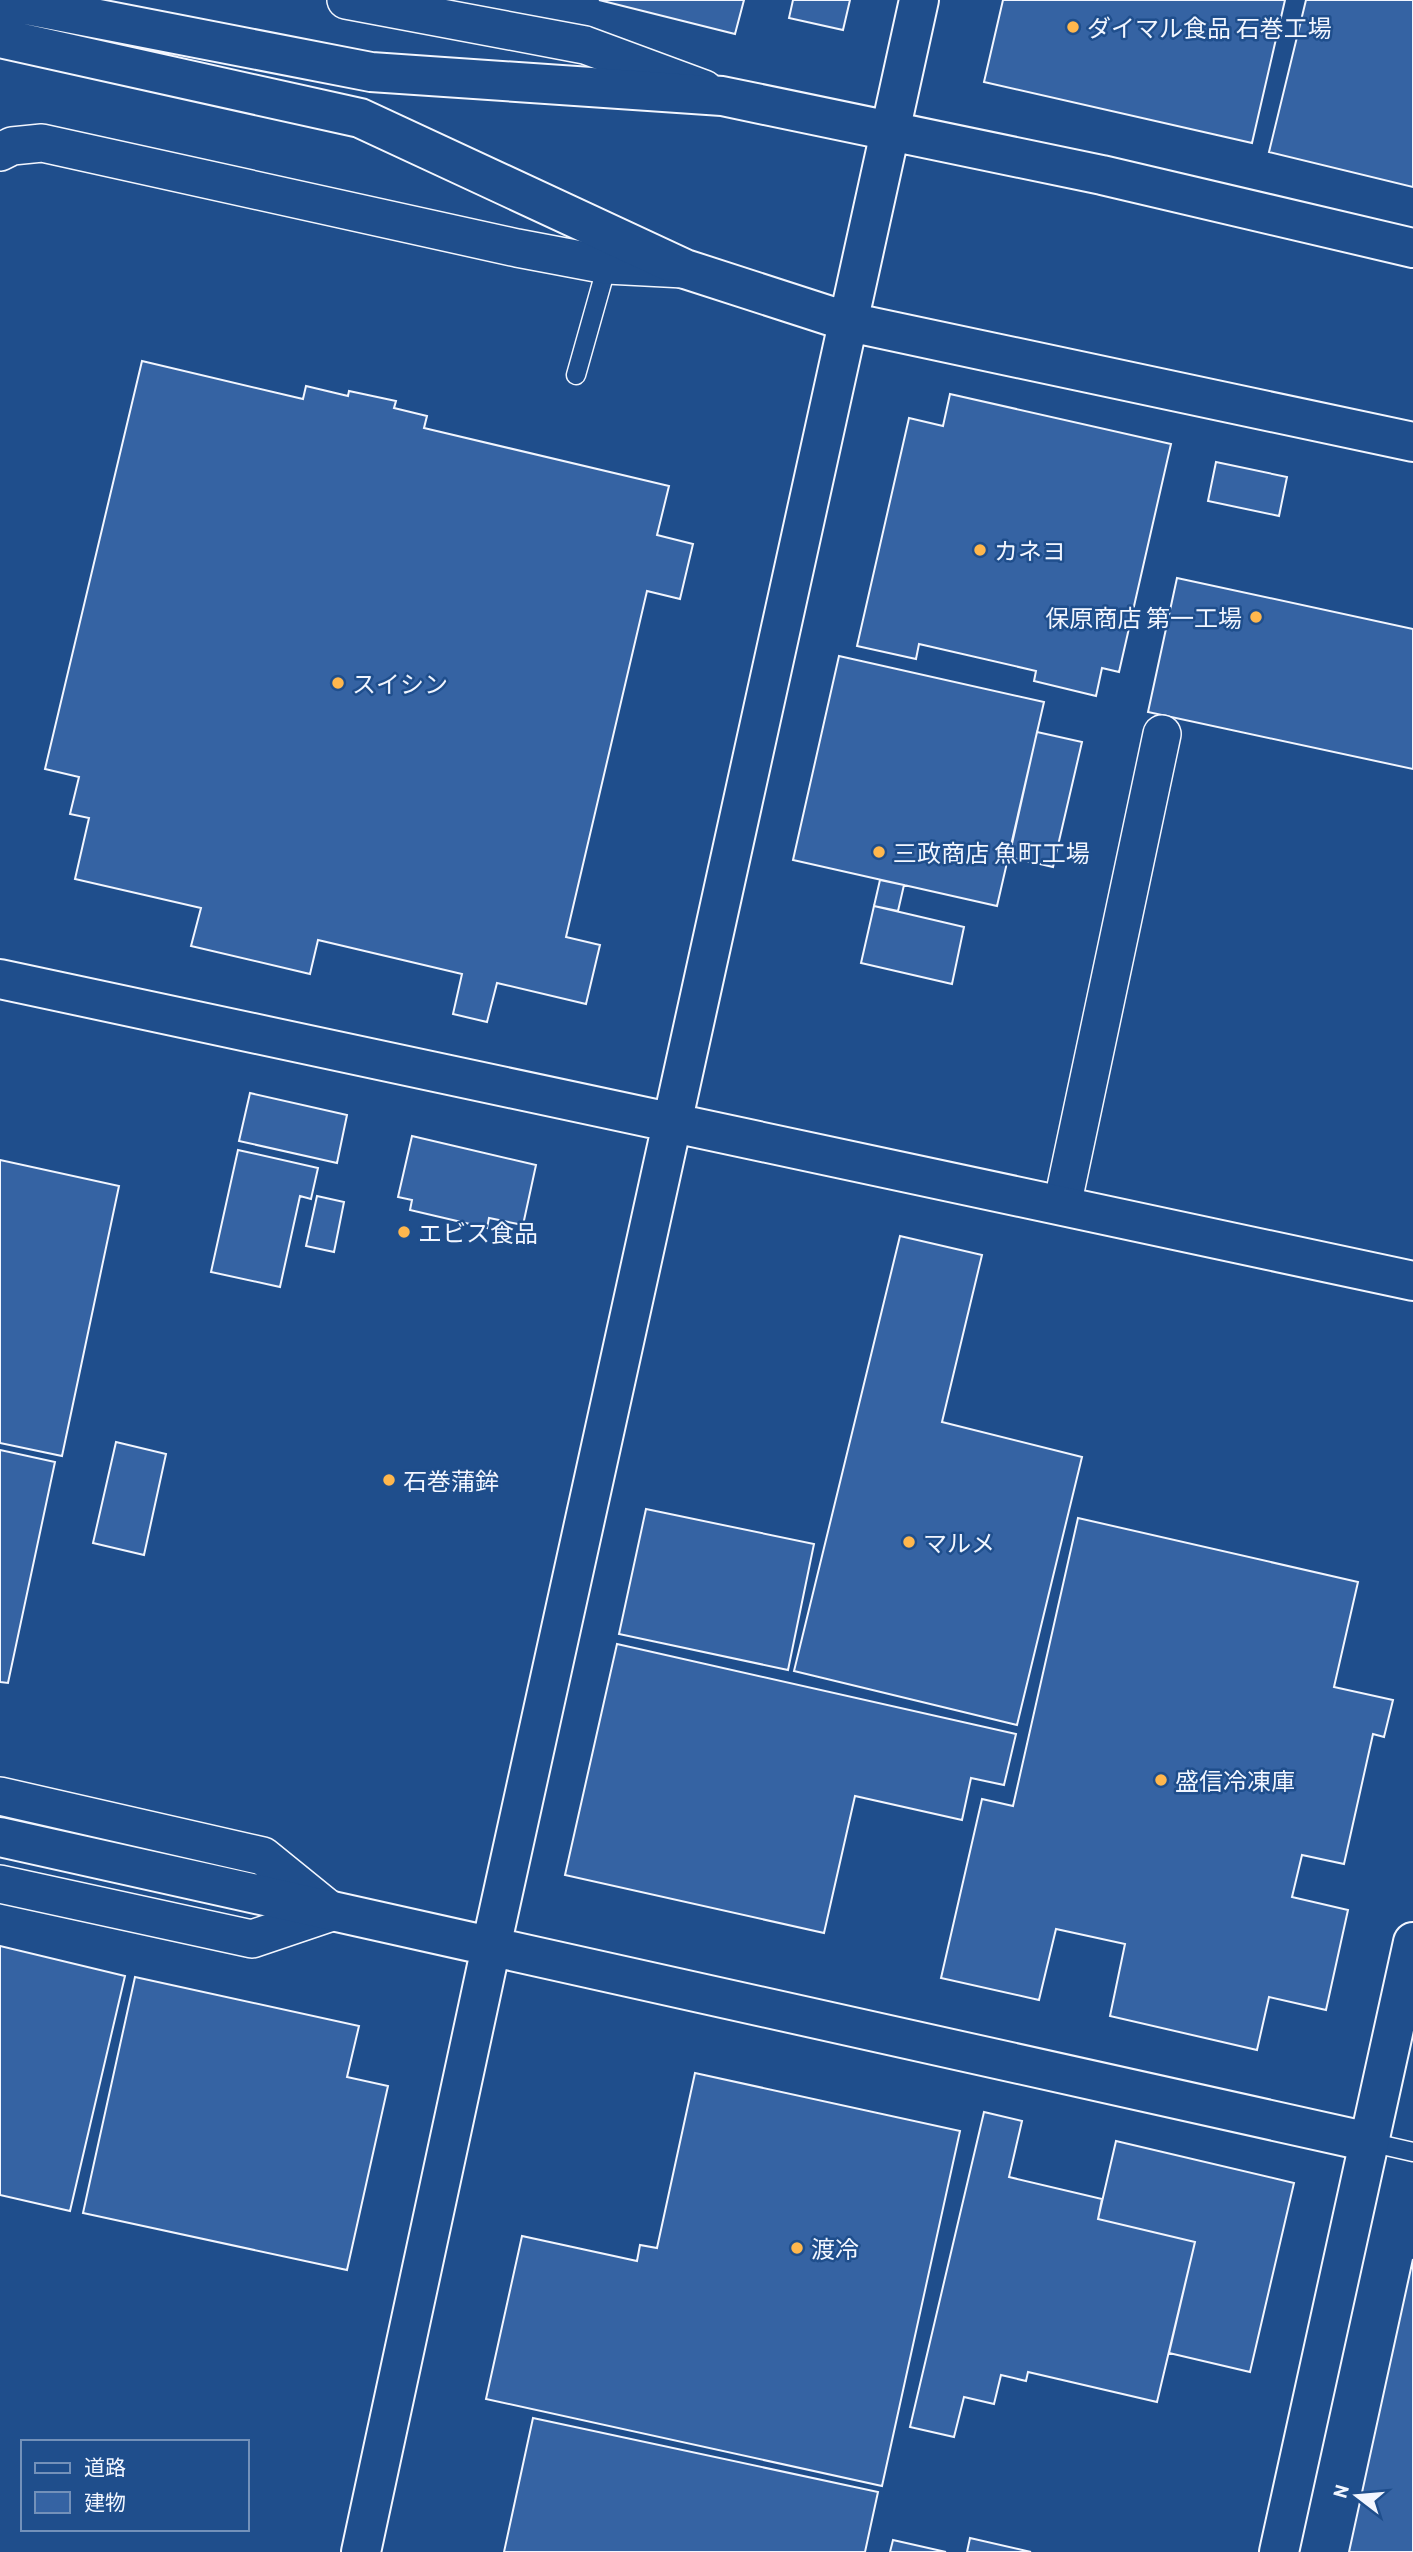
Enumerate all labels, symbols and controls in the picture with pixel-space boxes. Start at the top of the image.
place label: ダイマル食品 石巻工場 [1087,13,1332,42]
marker: ダイマル食品 石巻工場 [1065,19,1081,35]
place label: カネヨ [994,536,1066,565]
marker: カネヨ [972,542,988,558]
place label: 保原商店 第一工場 [1045,603,1242,632]
marker: 保原商店 第一工場 [1248,609,1264,625]
place label: スイシン [352,669,448,698]
marker: スイシン [330,675,346,691]
place label: 三政商店 魚町工場 [893,838,1090,867]
marker: 三政商店 魚町工場 [871,844,887,860]
place label: エビス食品 [418,1218,538,1247]
marker: エビス食品 [396,1224,412,1240]
place label: 石巻蒲鉾 [403,1466,499,1495]
marker: 石巻蒲鉾 [381,1472,397,1488]
place label: マルメ [923,1528,995,1557]
marker: マルメ [901,1534,917,1550]
place label: 盛信冷凍庫 [1175,1766,1295,1795]
marker: 盛信冷凍庫 [1153,1772,1169,1788]
place label: 渡冷 [811,2234,859,2263]
marker: 渡冷 [789,2240,805,2256]
legend [21,2440,248,2531]
text: 道路 [84,2454,126,2479]
north arrow [1322,2461,1392,2531]
text: N [1327,2482,1353,2500]
text: 建物 [84,2489,126,2514]

